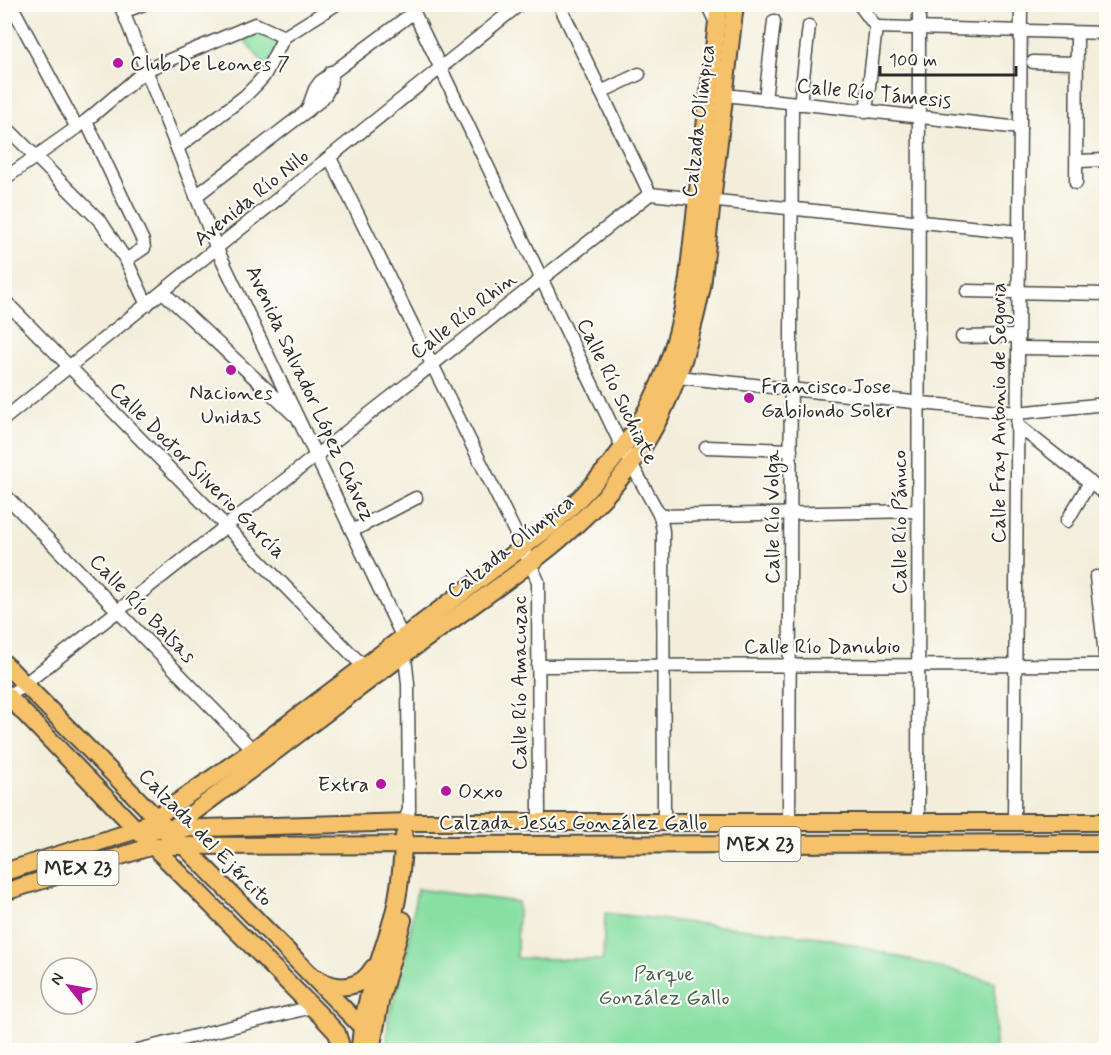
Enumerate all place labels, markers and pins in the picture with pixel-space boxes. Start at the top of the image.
place label: Club De Leones 7 [130,50,290,78]
marker: Club De Leones 7 [111,56,125,70]
marker: Naciones Unidas [224,363,238,377]
place label: Francisco Jose Gabilondo Soler [761,373,895,425]
place label: Naciones Unidas [189,379,273,431]
marker: Francisco Jose Gabilondo Soler [742,391,756,405]
place label: Extra [318,771,369,799]
marker: Extra [374,777,388,791]
place label: Oxxo [458,778,503,806]
marker: Oxxo [439,784,453,798]

